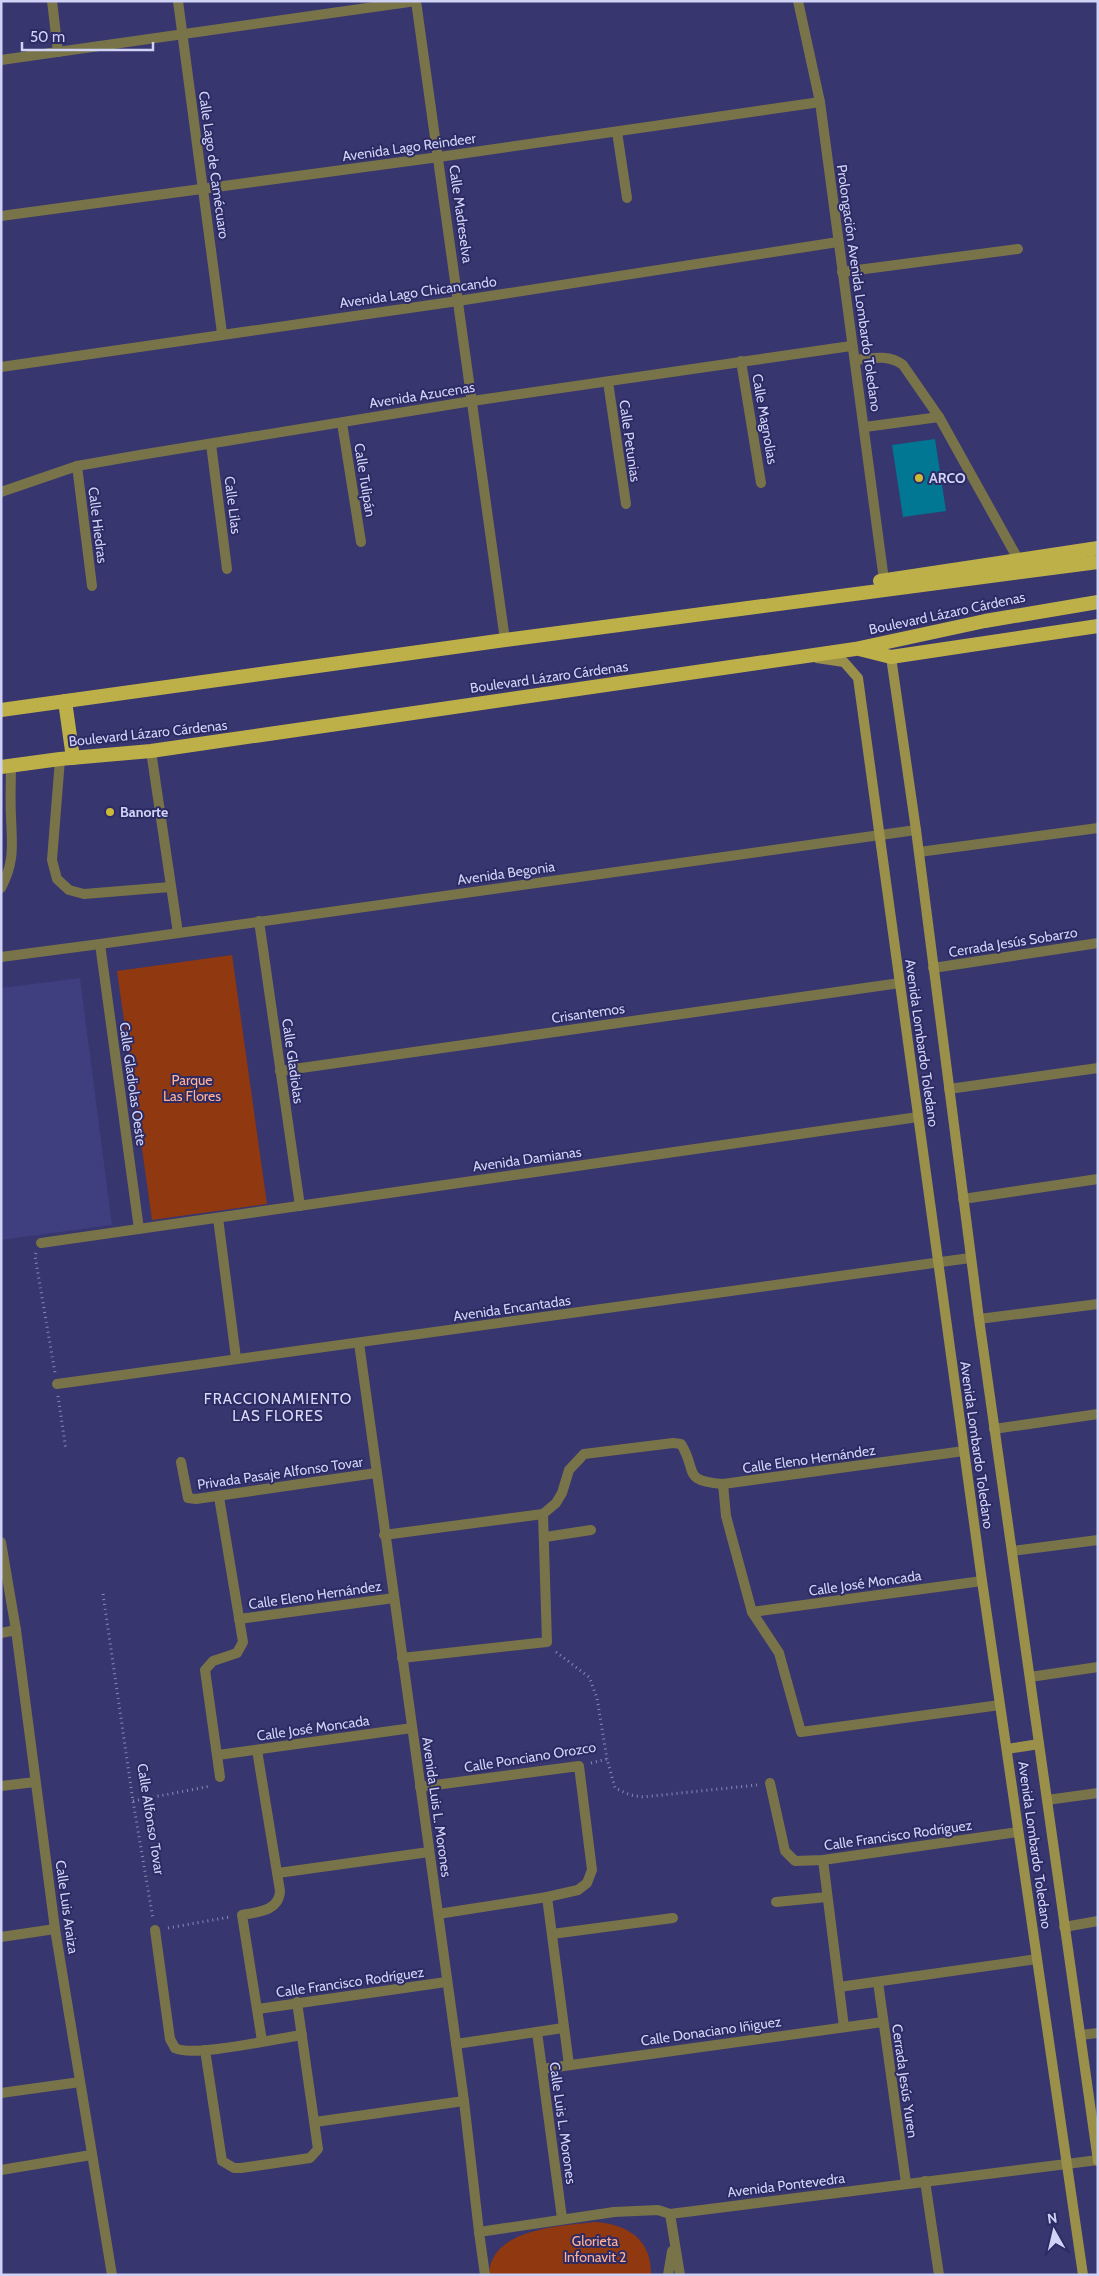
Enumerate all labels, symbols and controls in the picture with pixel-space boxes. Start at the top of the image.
scale bar [22,20,154,52]
text: 50 m [30,28,65,46]
street label: Calle Lago de Camécuaro [195,90,233,240]
street label: Avenida Lago Reindeer [341,129,478,165]
street label: Prolongación Avenida Lombardo Toledano [833,163,885,413]
street label: Calle Madreselva [445,164,477,265]
street label: Avenida Lago Chicancando [338,272,498,312]
street label: Calle Magnolias [748,372,782,466]
street label: Avenida Azucenas [368,378,476,412]
street label: Calle Petunias [615,399,645,483]
street label: Calle Tulipán [350,442,380,518]
place label: ARCO [929,469,966,487]
marker: ARCO [913,472,925,484]
street label: Calle Lilas [221,475,245,535]
street label: Calle Hiedras [84,486,112,564]
street label: Boulevard Lázaro Cárdenas [867,588,1027,638]
street label: Boulevard Lázaro Cárdenas [469,657,629,697]
street label: Boulevard Lázaro Cárdenas [68,716,228,750]
place label: Banorte [120,803,168,821]
marker: Banorte [104,806,116,818]
street label: Avenida Begonia [456,857,556,889]
street label: Cerrada Jesús Sobarzo [947,923,1079,961]
street label: Avenida Lombardo Toledano [901,958,943,1128]
street label: Crisantemos [550,999,626,1027]
street label: Calle Gladiolas [278,1017,308,1105]
street label: Calle Gladiolas Oeste [115,1021,151,1147]
park label: Parque Las Flores [163,1071,221,1105]
street label: Avenida Damianas [471,1142,583,1176]
street label: Avenida Encantadas [452,1291,572,1325]
street label: Avenida Lombardo Toledano [956,1360,998,1530]
district label: FRACCIONAMIENTO LAS FLORES [204,1390,352,1425]
street label: Calle Eleno Hernández [741,1441,877,1477]
street label: Privada Pasaje Alfonso Tovar [196,1452,365,1494]
street label: Calle José Moncada [807,1566,923,1600]
street label: Calle Eleno Hernández [247,1577,383,1613]
street label: Calle José Moncada [255,1711,371,1745]
street label: Avenida Luis L. Morones [418,1736,456,1878]
street label: Calle Ponciano Orozco [463,1738,597,1776]
street label: Avenida Lombardo Toledano [1014,1760,1056,1930]
street label: Calle Alfonso Tovar [133,1762,169,1877]
street label: Calle Francisco Rodríguez [823,1816,973,1854]
street label: Calle Luis Araiza [52,1859,83,1955]
street label: Calle Francisco Rodríguez [275,1963,425,2001]
street label: Calle Donaciano Iñiguez [640,2012,783,2050]
street label: Cerrada Jesús Yuren [888,2023,922,2139]
street label: Calle Luis L. Morones [546,2061,581,2185]
street label: Avenida Pontevedra [726,2169,846,2201]
north arrow [1029,2206,1079,2256]
text: N [1046,2209,1058,2228]
park label: Glorieta Infonavit 2 [564,2232,626,2266]

